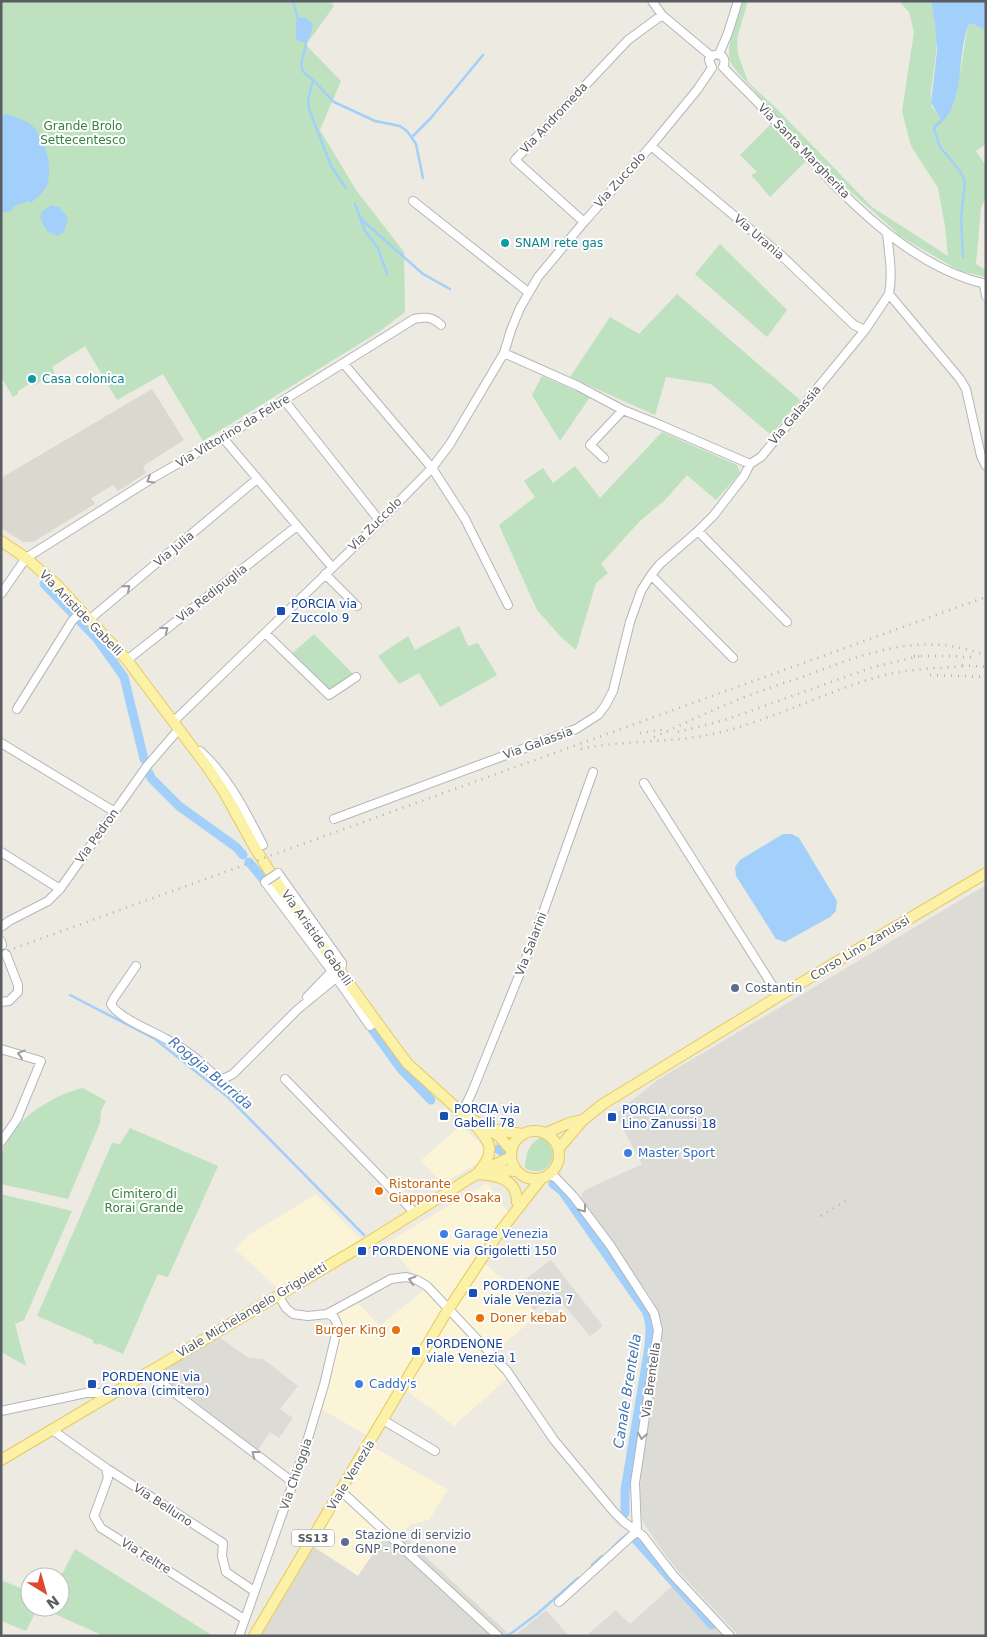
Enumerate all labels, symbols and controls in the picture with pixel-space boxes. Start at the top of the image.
street label: Via Andromeda [518,80,590,156]
street label: Via Santa Margherita [755,101,853,201]
park label: Grande Brolo Settecentesco [40,119,126,147]
street label: Via Zuccolo [592,149,648,211]
street label: Via Urania [731,211,787,263]
place label: SNAM rete gas [515,236,603,250]
marker: SNAM rete gas [499,237,511,249]
place label: Casa colonica [42,372,125,386]
marker: Casa colonica [26,373,38,385]
street label: Via Galassia [766,383,824,447]
street label: Via Vittorino da Feltre [174,392,292,470]
one-way arrow [147,473,156,483]
street label: Via Zuccolo [345,494,405,554]
street label: Via Julia [151,528,197,570]
street label: Via Redipuglia [174,561,250,625]
street label: Via Aristide Gabelli [36,567,126,659]
one-way arrow [122,584,131,593]
place label: PORCIA via Zuccolo 9 [291,597,357,625]
marker: PORCIA via Zuccolo 9 [275,605,287,617]
one-way arrow [159,628,168,636]
street label: Via Galassia [501,724,575,762]
street label: Via Pedron [73,806,121,866]
street label: Via Aristide Gabelli [279,887,355,989]
street label: Via Salarini [512,910,550,978]
street label: Corso Lino Zanussi [808,913,912,983]
place label: Costantin [745,981,802,995]
marker: Costantin [729,982,741,994]
water label: Roggia Burrida [166,1033,256,1113]
one-way arrow [18,1050,26,1060]
place label: PORCIA via Gabelli 78 [454,1102,520,1130]
place label: PORCIA corso Lino Zanussi 18 [622,1103,717,1131]
marker: PORCIA via Gabelli 78 [438,1110,450,1122]
marker: PORCIA corso Lino Zanussi 18 [606,1111,618,1123]
place label: Master Sport [638,1146,715,1160]
marker: Master Sport [622,1147,634,1159]
place label: Ristorante Giapponese Osaka [389,1177,501,1205]
marker: Ristorante Giapponese Osaka [373,1185,385,1197]
park label: Cimitero di Rorai Grande [105,1187,183,1215]
one-way arrow [578,1203,586,1212]
place label: Garage Venezia [454,1227,548,1241]
marker: Garage Venezia [438,1228,450,1240]
place label: PORDENONE via Grigoletti 150 [372,1244,557,1258]
marker: PORDENONE via Grigoletti 150 [356,1245,368,1257]
street label: Viale Michelangelo Grigoletti [175,1260,329,1360]
one-way arrow [408,1275,417,1285]
place label: PORDENONE viale Venezia 7 [483,1279,573,1307]
marker: PORDENONE viale Venezia 7 [467,1287,479,1299]
place label: Doner kebab [490,1311,567,1325]
marker: Doner kebab [474,1312,486,1324]
place label: Burger King [315,1323,386,1337]
marker: Burger King [390,1324,402,1336]
water label: Canale Brentella [610,1332,644,1450]
place label: PORDENONE viale Venezia 1 [426,1337,516,1365]
street label: Via Brentella [639,1341,663,1419]
marker: PORDENONE viale Venezia 1 [410,1345,422,1357]
place label: PORDENONE via Canova (cimitero) [102,1370,209,1398]
place label: Caddy's [369,1377,417,1391]
marker: PORDENONE via Canova (cimitero) [86,1378,98,1390]
marker: Caddy's [353,1378,365,1390]
one-way arrow [638,1432,648,1440]
street label: Via Chioggia [277,1436,315,1512]
street label: Viale Venezia [324,1437,378,1513]
one-way arrow [252,1451,261,1459]
street label: Via Belluno [131,1481,195,1529]
place label: Stazione di servizio GNP - Pordenone [355,1528,471,1556]
road number: SS13 [292,1530,334,1546]
street label: Via Feltre [118,1535,174,1577]
marker: Stazione di servizio GNP - Pordenone [339,1536,351,1548]
north arrow [20,1567,70,1617]
text: N [43,1592,62,1612]

